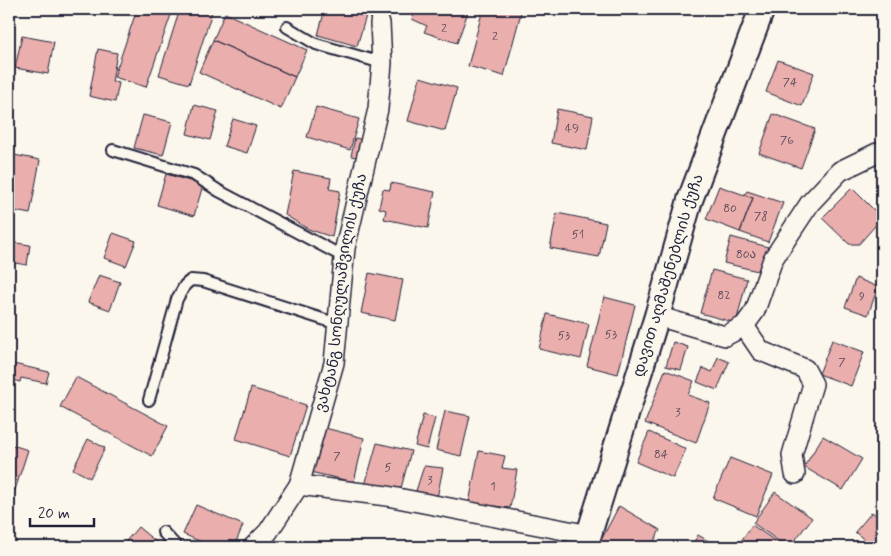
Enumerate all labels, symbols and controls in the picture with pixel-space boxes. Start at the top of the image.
house number: 2 [441,21,447,37]
house number: 2 [492,29,498,45]
house number: 74 [783,75,797,91]
house number: 49 [565,121,579,137]
house number: 76 [780,133,794,149]
street label: დავით აღმაშენებლის ქუჩა [629,171,709,379]
street label: ვახტანგ სონღულაშვილის ქუჩა [310,172,372,414]
house number: 80 [723,201,737,217]
house number: 78 [754,209,768,225]
house number: 51 [572,227,584,243]
house number: 80ა [736,247,756,263]
house number: 82 [717,288,731,304]
house number: 9 [859,289,865,305]
house number: 53 [605,327,617,343]
house number: 53 [558,328,570,344]
house number: 7 [838,355,846,371]
house number: 3 [675,405,681,421]
house number: 84 [654,447,668,463]
house number: 7 [333,449,341,465]
house number: 5 [384,460,392,476]
house number: 3 [427,473,433,489]
house number: 1 [490,479,496,495]
scale bar [30,496,94,528]
text: 20 m [38,504,70,524]

